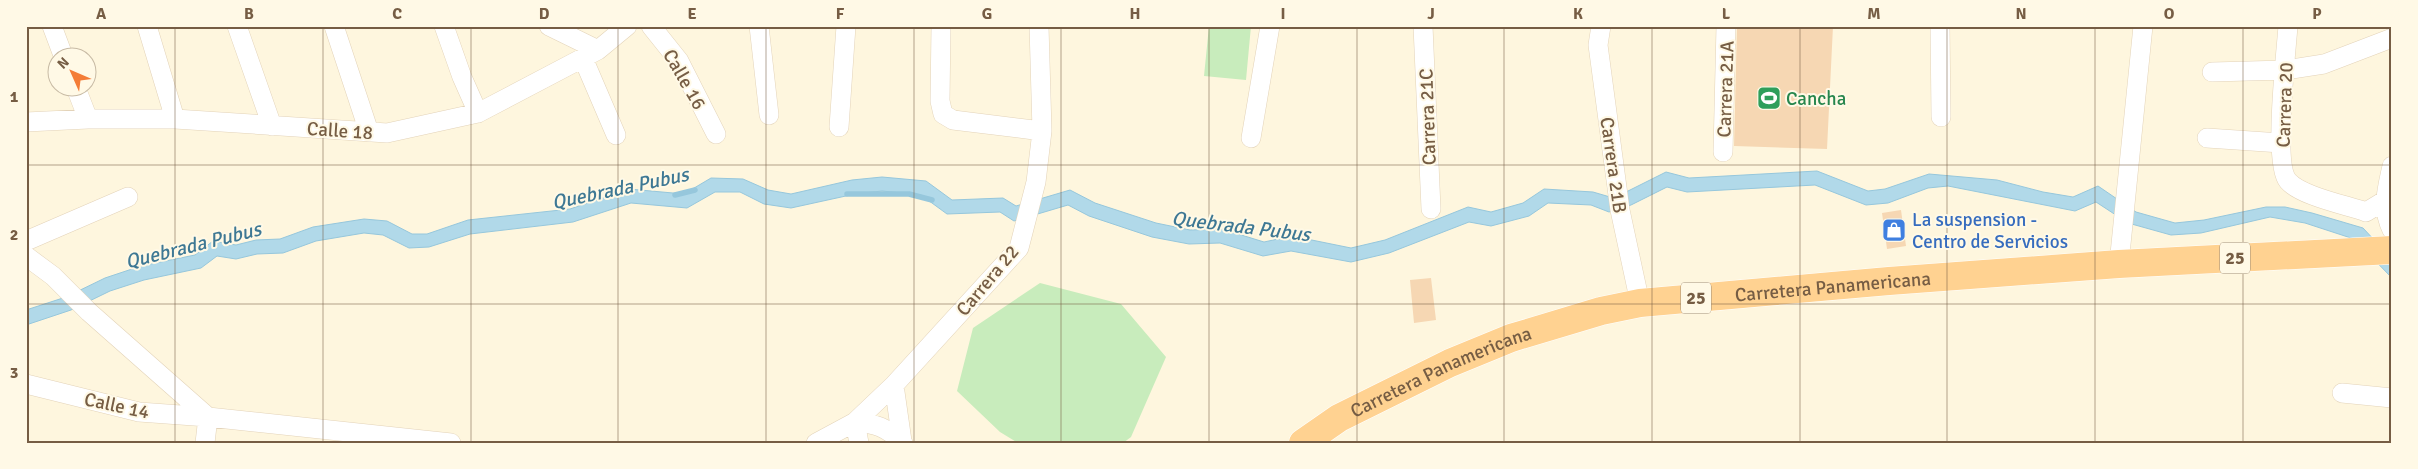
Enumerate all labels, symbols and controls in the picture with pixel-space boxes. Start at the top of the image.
text: A [96,4,107,24]
text: B [244,4,254,24]
text: C [392,4,402,24]
text: D [539,4,550,24]
text: E [687,4,697,24]
text: F [836,4,845,24]
text: G [982,4,992,24]
text: H [1130,4,1140,24]
text: I [1280,4,1286,24]
text: J [1427,4,1435,24]
text: K [1573,4,1583,24]
text: L [1722,4,1731,24]
text: M [1867,4,1881,24]
text: N [2015,4,2027,24]
text: O [2164,4,2175,24]
text: P [2312,4,2322,24]
street label: Carrera 21A [1712,40,1740,138]
street label: Calle 16 [657,45,711,114]
north arrow [48,48,98,98]
text: N [54,54,73,73]
street label: Carrera 20 [2272,62,2298,148]
street label: Carrera 21C [1414,68,1442,166]
sports icon: Cancha [1756,85,1782,111]
text: 1 [10,87,19,107]
place label: Cancha [1786,87,1846,111]
street label: Carrera 21B [1594,116,1632,215]
street label: Calle 18 [306,117,374,145]
water label: Quebrada Pubus [549,161,693,215]
water label: Quebrada Pubus [1170,206,1314,248]
place label: La suspension - Centro de Servicios [1912,208,2068,254]
water label: Quebrada Pubus [123,216,266,274]
shop icon: La suspension - Centro de Servicios [1881,217,1907,243]
text: 2 [10,225,18,245]
street label: Carrera 22 [951,240,1024,321]
road number: 25 [2220,242,2250,274]
street label: Carretera Panamericana [1734,267,1932,308]
road number: 25 [1681,282,1711,314]
street label: Carretera Panamericana [1347,322,1535,423]
text: 3 [10,363,18,383]
street label: Calle 14 [82,387,152,425]

